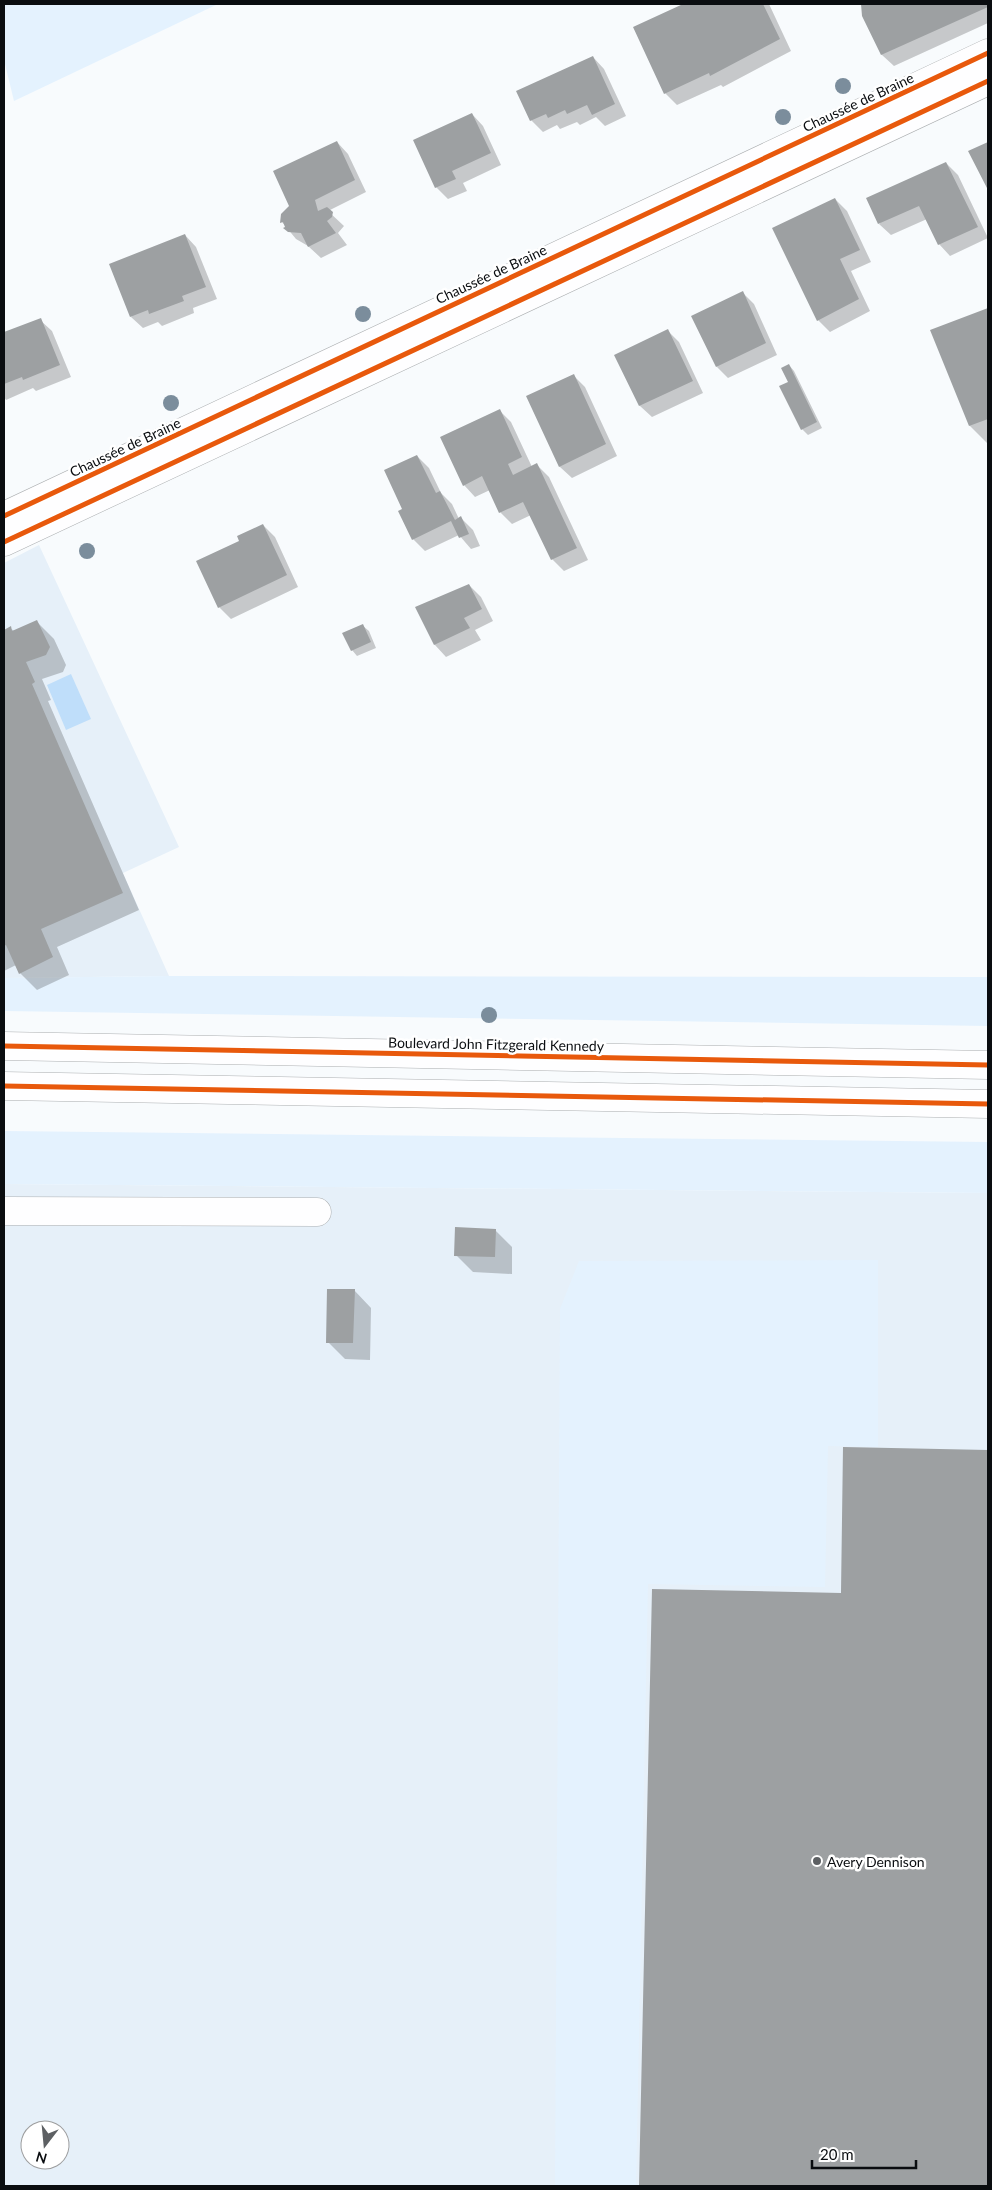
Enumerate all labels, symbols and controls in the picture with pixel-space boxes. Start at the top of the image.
street label: Chaussée de Braine [800,69,916,135]
street label: Chaussée de Braine [433,241,549,307]
street label: Chaussée de Braine [67,414,183,480]
street label: Boulevard John Fitzgerald Kennedy [388,1034,605,1054]
place label: Avery Dennison [827,1853,925,1870]
marker: Avery Dennison [811,1855,823,1867]
north arrow [20,2120,70,2170]
scale bar [812,2138,916,2170]
text: 20 m [820,2145,854,2163]
text: N [34,2148,49,2168]

